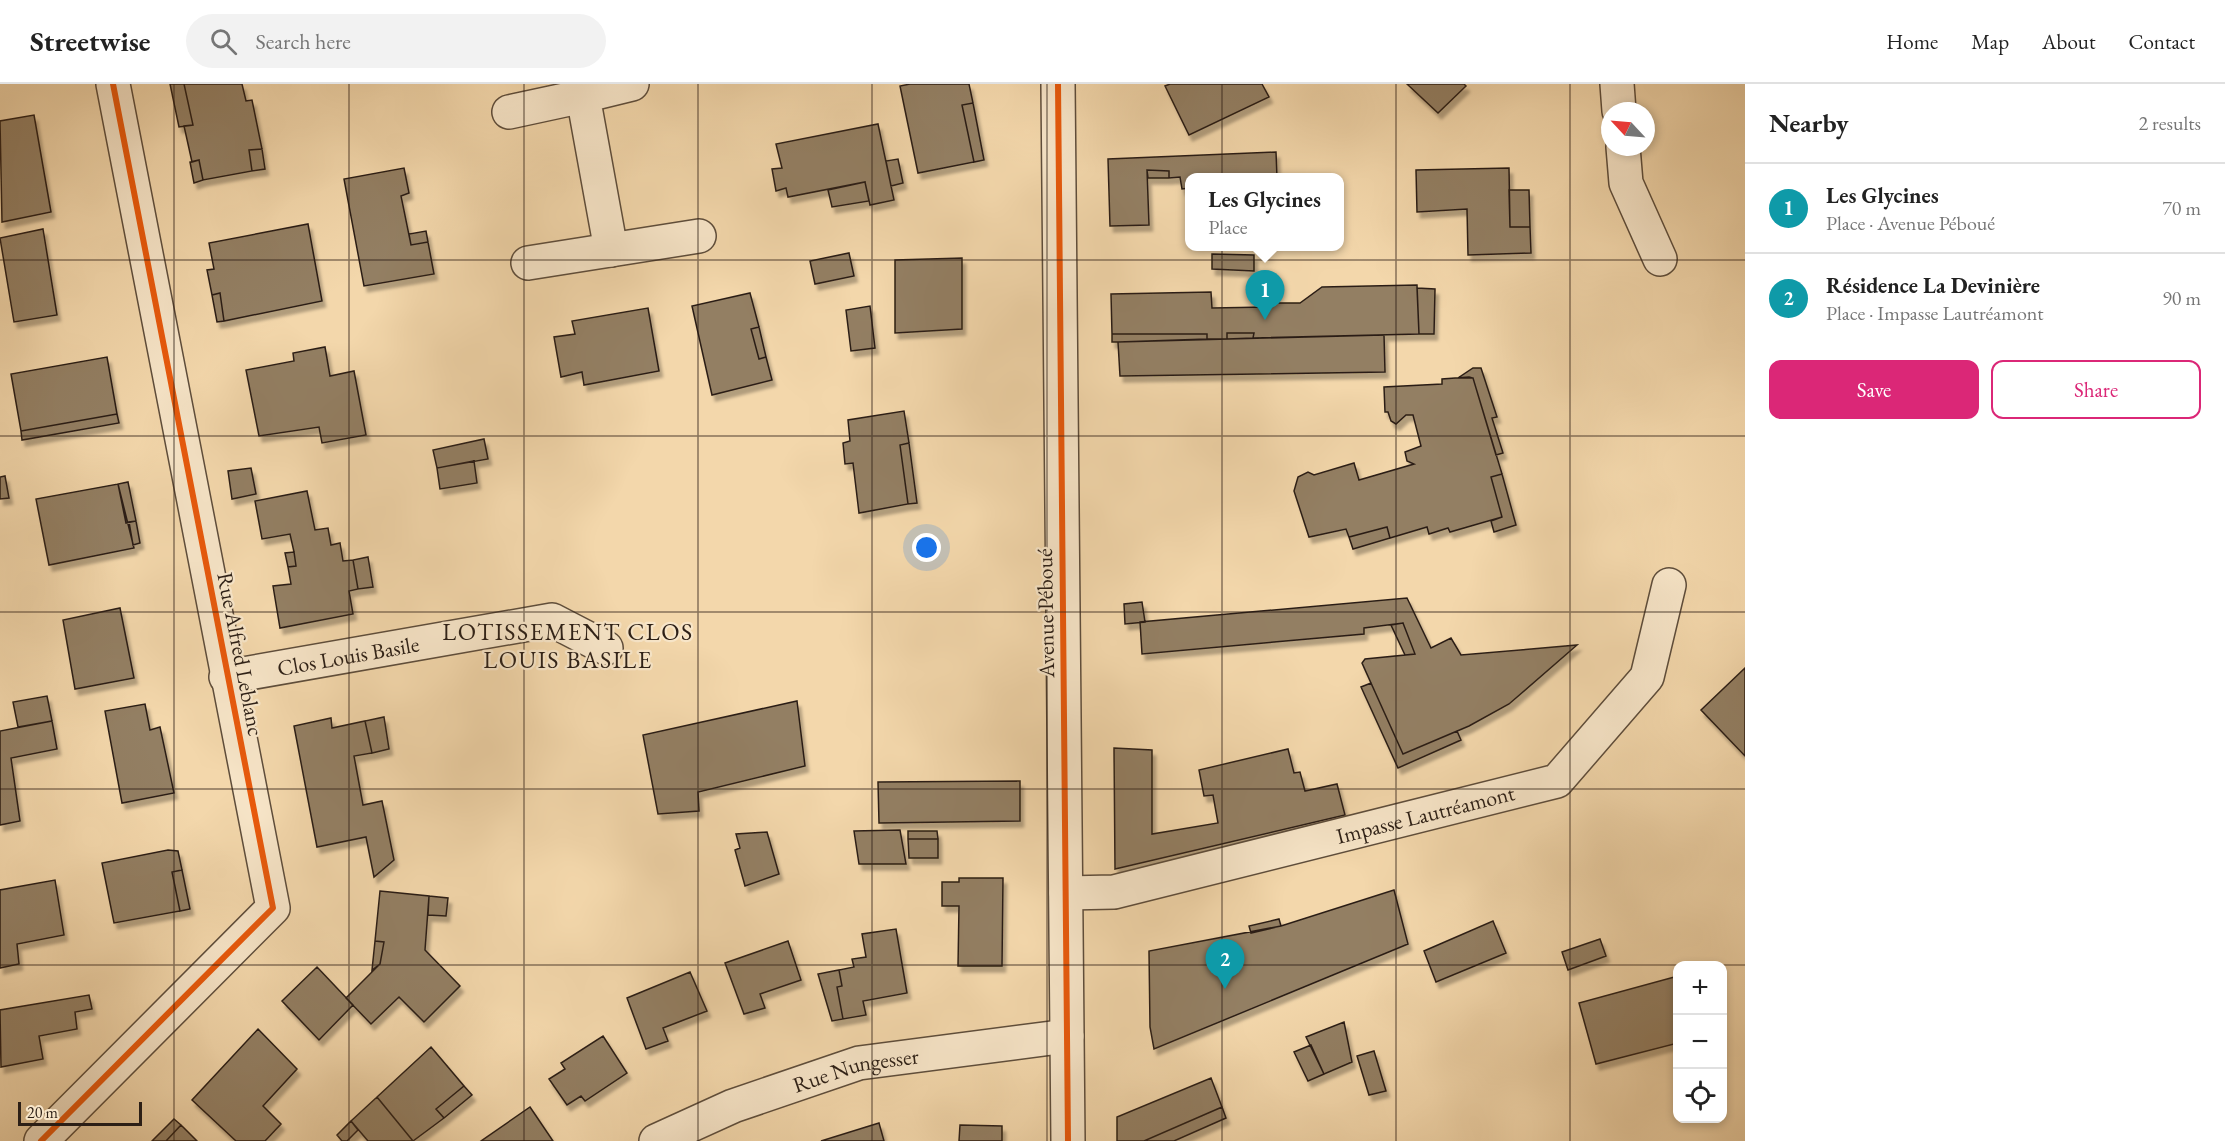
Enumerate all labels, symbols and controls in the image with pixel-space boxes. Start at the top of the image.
search box [186,14,606,68]
text: Streetwise [30,23,150,59]
icon: search [207,25,240,58]
text: Search here [255,27,351,56]
text: Home [1886,28,1938,55]
text: Map [1971,28,2009,55]
text: About [2042,28,2095,55]
text: Contact [2128,28,2195,55]
north arrow [1601,102,1655,156]
text: Nearby [1769,106,1849,140]
text: 2 results [2138,110,2201,136]
popup [1185,173,1344,251]
text: Les Glycines [1826,181,1939,210]
text: Les Glycines [1208,185,1321,214]
text: 1 [1783,195,1794,221]
text: 70 m [2162,195,2201,221]
text: Place · Avenue Péboué [1826,210,1995,236]
text: Place [1208,214,1248,240]
pin: 1 [1246,270,1284,320]
text: Résidence La Devinière [1826,271,2040,300]
text: 2 [1783,285,1794,311]
text: 90 m [2162,285,2201,311]
text: Place · Impasse Lautréamont [1826,300,2044,326]
button: Save [1769,360,1979,419]
button: Share [1991,360,2201,419]
your location [912,533,941,562]
street label: Avenue Péboué [1030,548,1061,679]
street label: Rue Alfred Leblanc [210,570,271,738]
district label: LOTISSEMENT CLOS LOUIS BASILE [442,616,694,675]
street label: Clos Louis Basile [275,629,422,683]
street label: Impasse Lautréamont [1333,778,1518,851]
pin: 2 [1206,940,1244,989]
map controls [1673,961,1727,1123]
button: + [1673,961,1727,1015]
button: − [1673,1015,1727,1069]
street label: Rue Nungesser [789,1041,921,1100]
button: locate [1673,1069,1727,1123]
scale bar [18,1099,142,1126]
text: 20 m [27,1102,58,1123]

